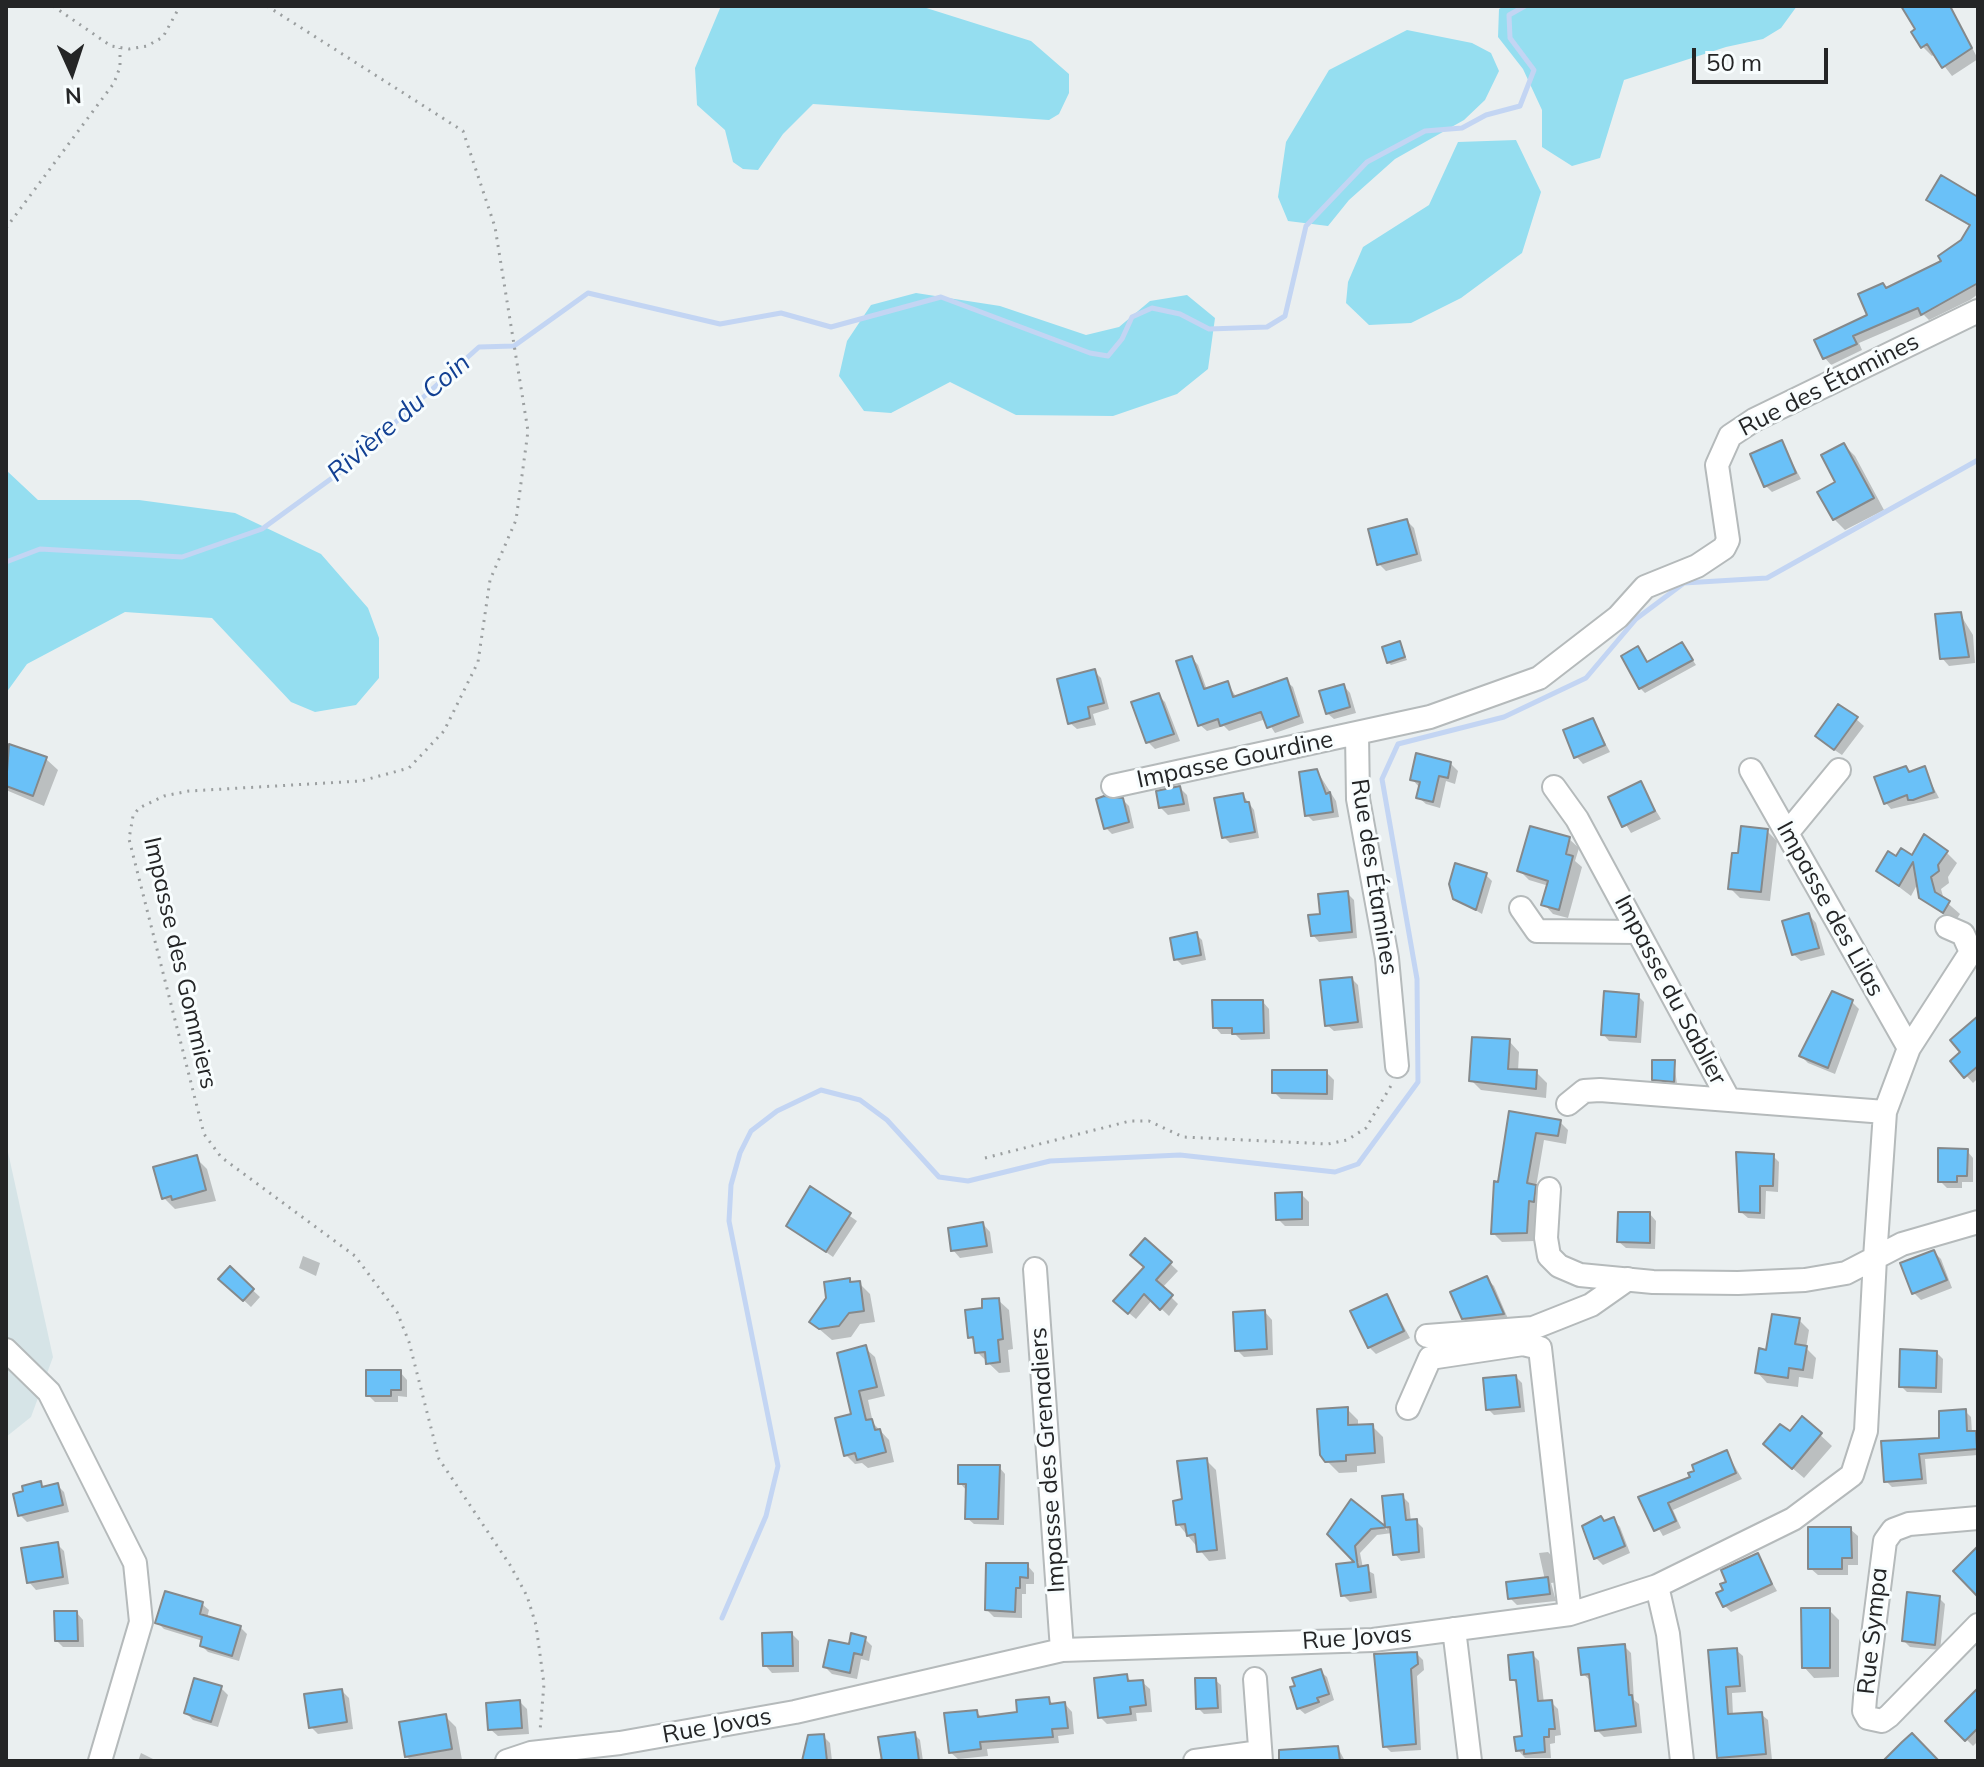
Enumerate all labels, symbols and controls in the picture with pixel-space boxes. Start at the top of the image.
north arrow [32,32,112,112]
scale bar [1696,32,1832,82]
text: 50 m [1706,47,1762,77]
text: N [64,82,82,110]
street label: Rue des Étamines [1734,327,1924,443]
water label: Rivière du Coin [321,347,477,489]
street label: Impasse Gourdine [1134,725,1336,795]
street label: Rue des Étamines [1344,777,1404,977]
street label: Impasse des Lilas [1770,816,1890,1002]
street label: Impasse des Gommiers [137,834,223,1092]
street label: Impasse du Sablier [1608,890,1732,1090]
street label: Impasse des Grenadiers [1024,1326,1072,1594]
street label: Rue Sympa [1852,1566,1894,1696]
street label: Rue Jovas [1301,1620,1413,1656]
street label: Rue Jovas [660,1702,774,1750]

